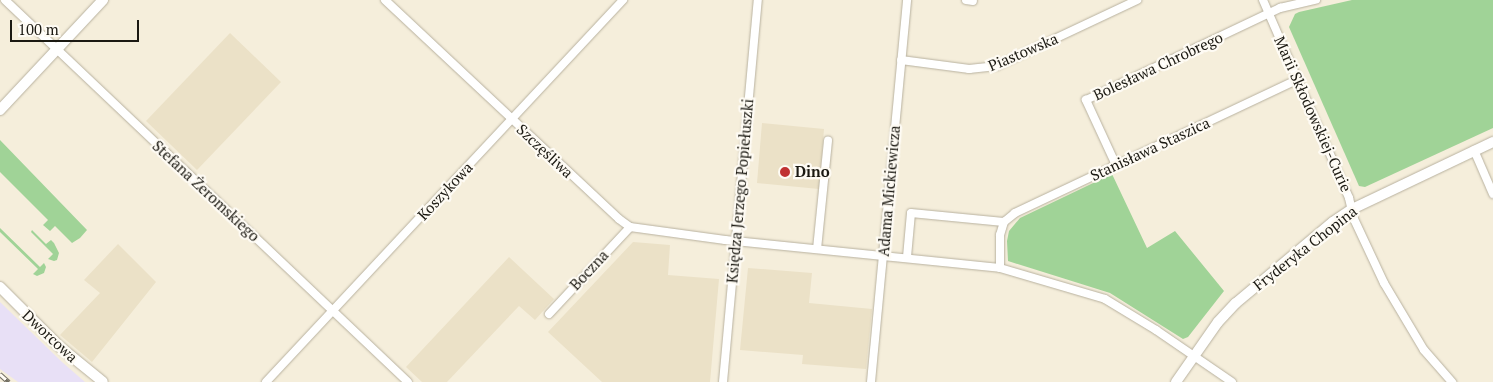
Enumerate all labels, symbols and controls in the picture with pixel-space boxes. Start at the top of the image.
scale bar [12,10,141,42]
text: 100 m [18,19,59,39]
street label: Bolesława Chrobrego [1090,28,1226,104]
street label: Piastowska [985,29,1061,75]
street label: Marii Skłodowskiej-Curie [1271,33,1355,195]
street label: Księdza Jerzego Popiełuszki [723,98,757,284]
street label: Stanisława Staszica [1087,113,1213,185]
street label: Szczęśliwa [513,120,577,182]
street label: Adama Mickiewicza [874,125,904,257]
street label: Stefana Żeromskiego [149,137,263,245]
street label: Koszykowa [414,158,476,224]
place label: Dino [795,163,830,181]
marker: Dino [779,166,791,178]
street label: Fryderyka Chopina [1250,202,1360,294]
street label: Boczna [566,246,612,294]
street label: Dworcowa [19,306,81,366]

